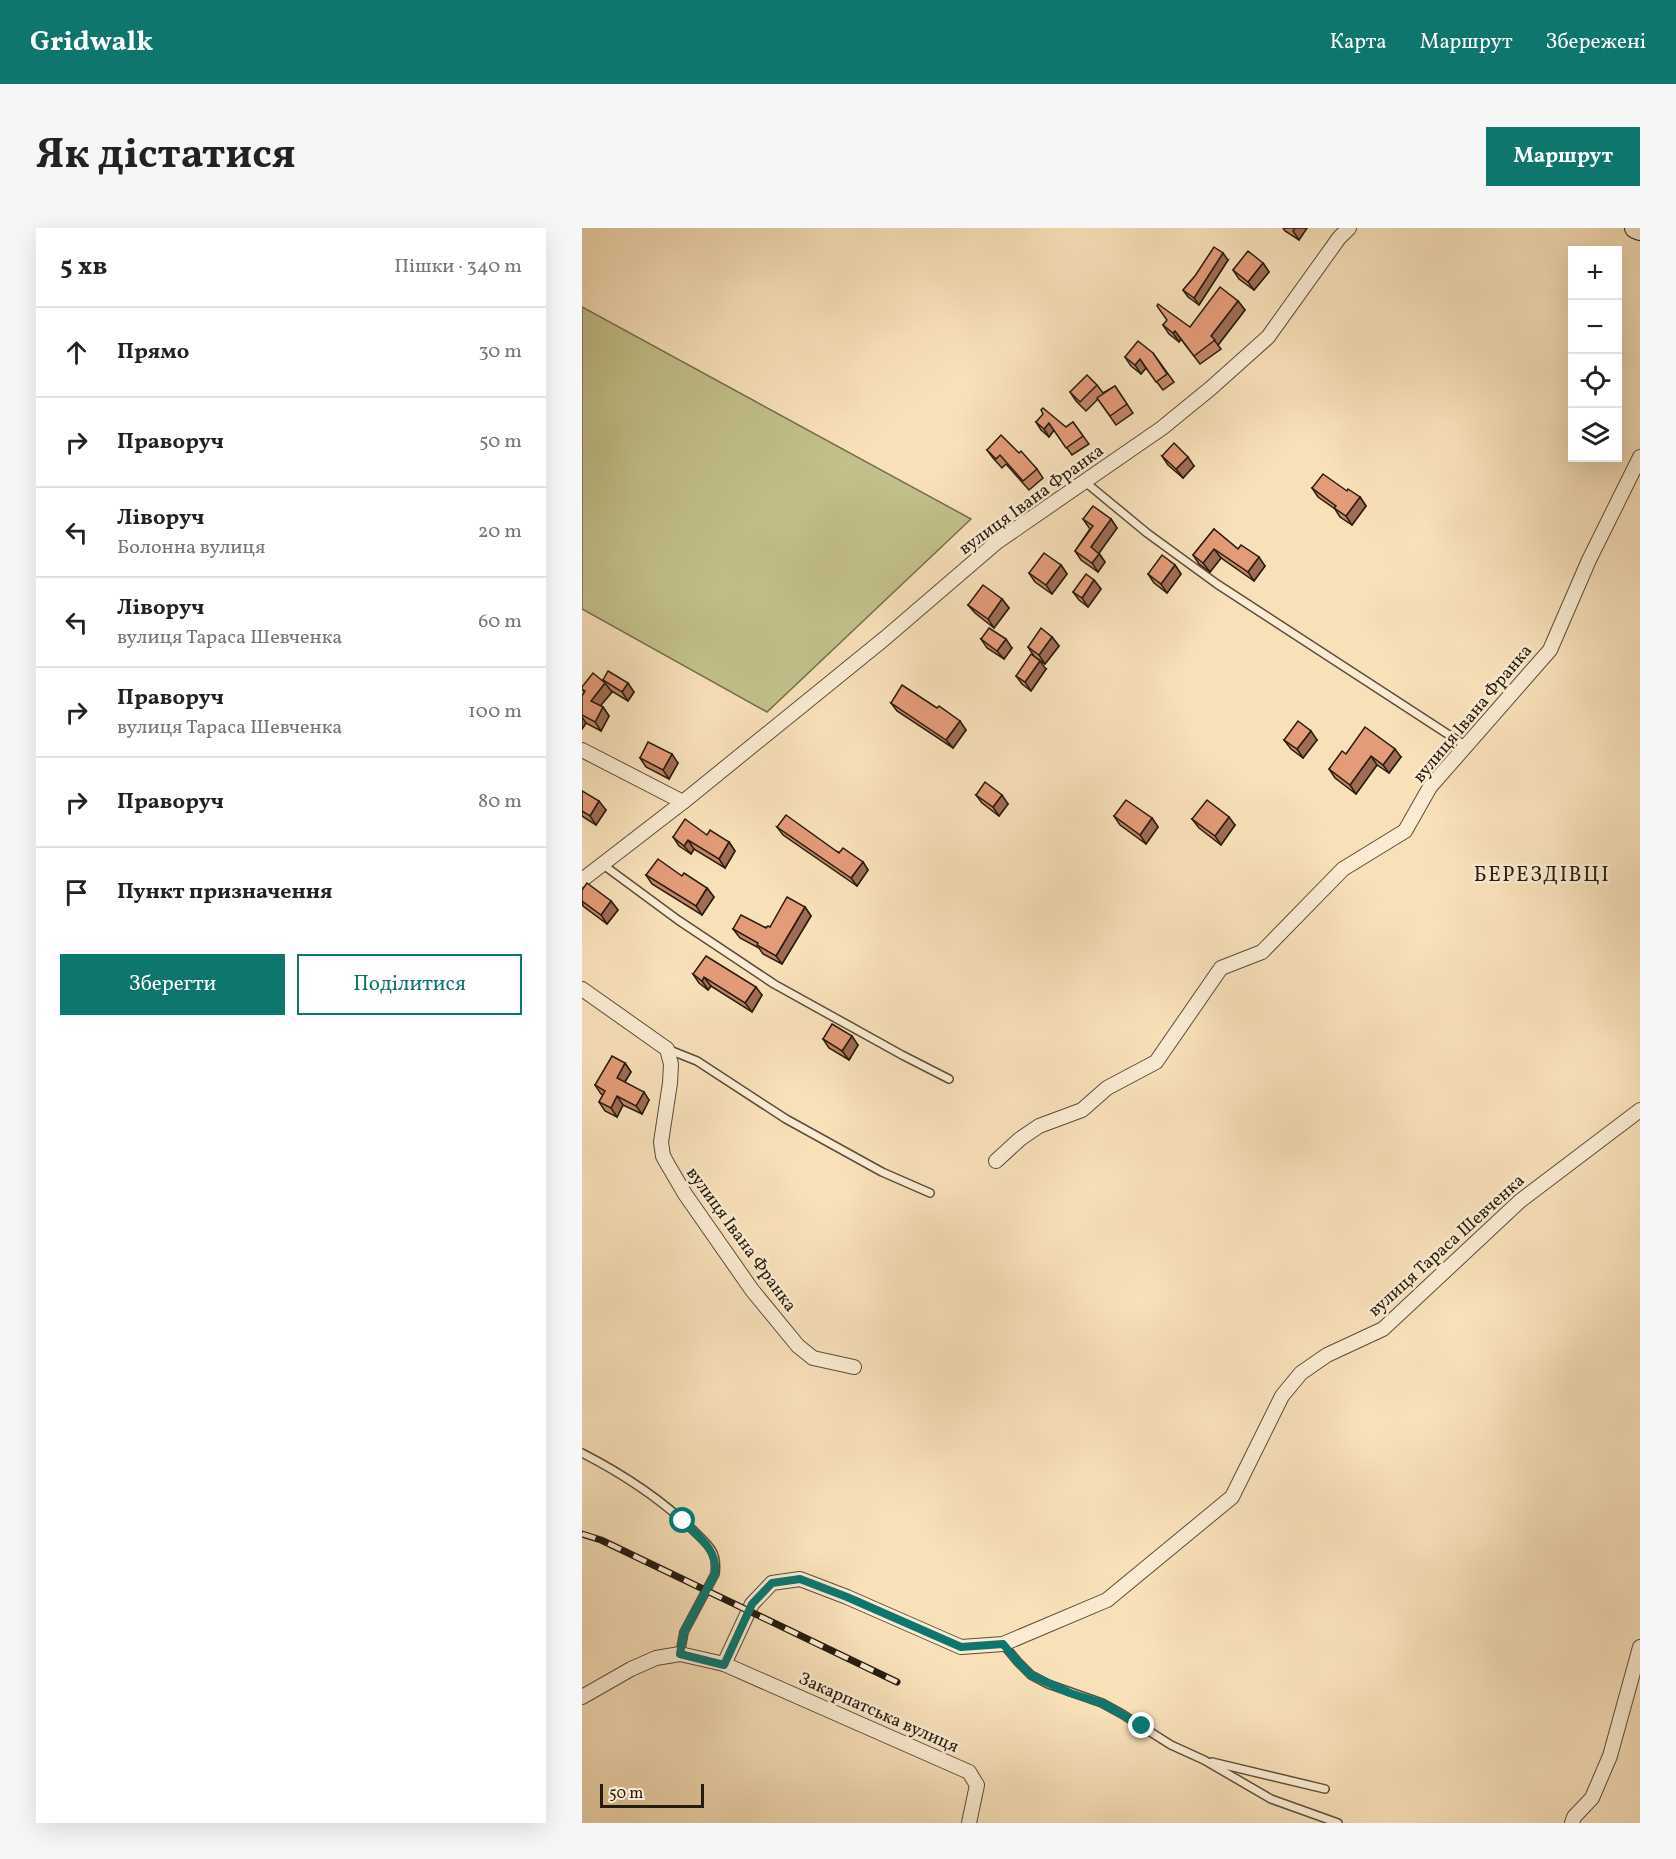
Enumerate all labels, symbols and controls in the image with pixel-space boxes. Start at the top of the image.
text: Gridwalk [30,23,153,62]
text: Карта [1330,28,1387,57]
text: Маршрут [1420,28,1513,57]
text: Збережені [1546,28,1646,57]
text: Як дістатися [36,127,296,186]
button: Маршрут [1486,127,1640,186]
map controls [1568,246,1622,462]
button: + [1568,246,1622,300]
text: 5 хв [60,249,107,285]
text: Пішки · 340 m [394,253,522,281]
button: − [1568,300,1622,354]
icon: ahead [60,336,93,369]
text: Прямо [117,337,189,368]
text: 30 m [478,338,522,366]
button: locate [1568,354,1622,408]
button: layers [1568,408,1622,462]
icon: right [60,426,93,459]
text: Праворуч [117,427,224,458]
text: 50 m [479,428,522,456]
street label: вулиця Івана Франка [954,439,1110,561]
text: Ліворуч [117,503,204,534]
icon: left [60,516,93,549]
text: 20 m [478,518,522,546]
text: Болонна вулиця [117,534,265,562]
text: Ліворуч [117,593,204,624]
icon: left [60,606,93,639]
text: 60 m [478,608,522,636]
text: вулиця Тараса Шевченка [117,624,342,652]
street label: вулиця Івана Франка [1408,639,1539,789]
text: Праворуч [117,683,224,714]
icon: right [60,696,93,729]
text: 100 m [468,698,522,726]
text: вулиця Тараса Шевченка [117,714,342,742]
icon: right [60,786,93,819]
text: Праворуч [117,787,224,818]
text: 80 m [478,788,522,816]
district label: БЕРЕЗДІВЦІ [1474,861,1610,890]
icon: arrive [60,876,93,909]
text: Пункт призначення [117,877,333,908]
button: Зберегти [60,954,285,1015]
button: Поділитися [297,954,522,1015]
street label: вулиця Івана Франка [680,1162,802,1318]
street label: вулиця Тараса Шевченка [1363,1169,1531,1323]
route start [669,1507,695,1533]
street label: Закарпатська вулиця [794,1667,963,1760]
route end [1128,1712,1154,1738]
scale bar [600,1781,704,1808]
text: 50 m [609,1783,643,1805]

